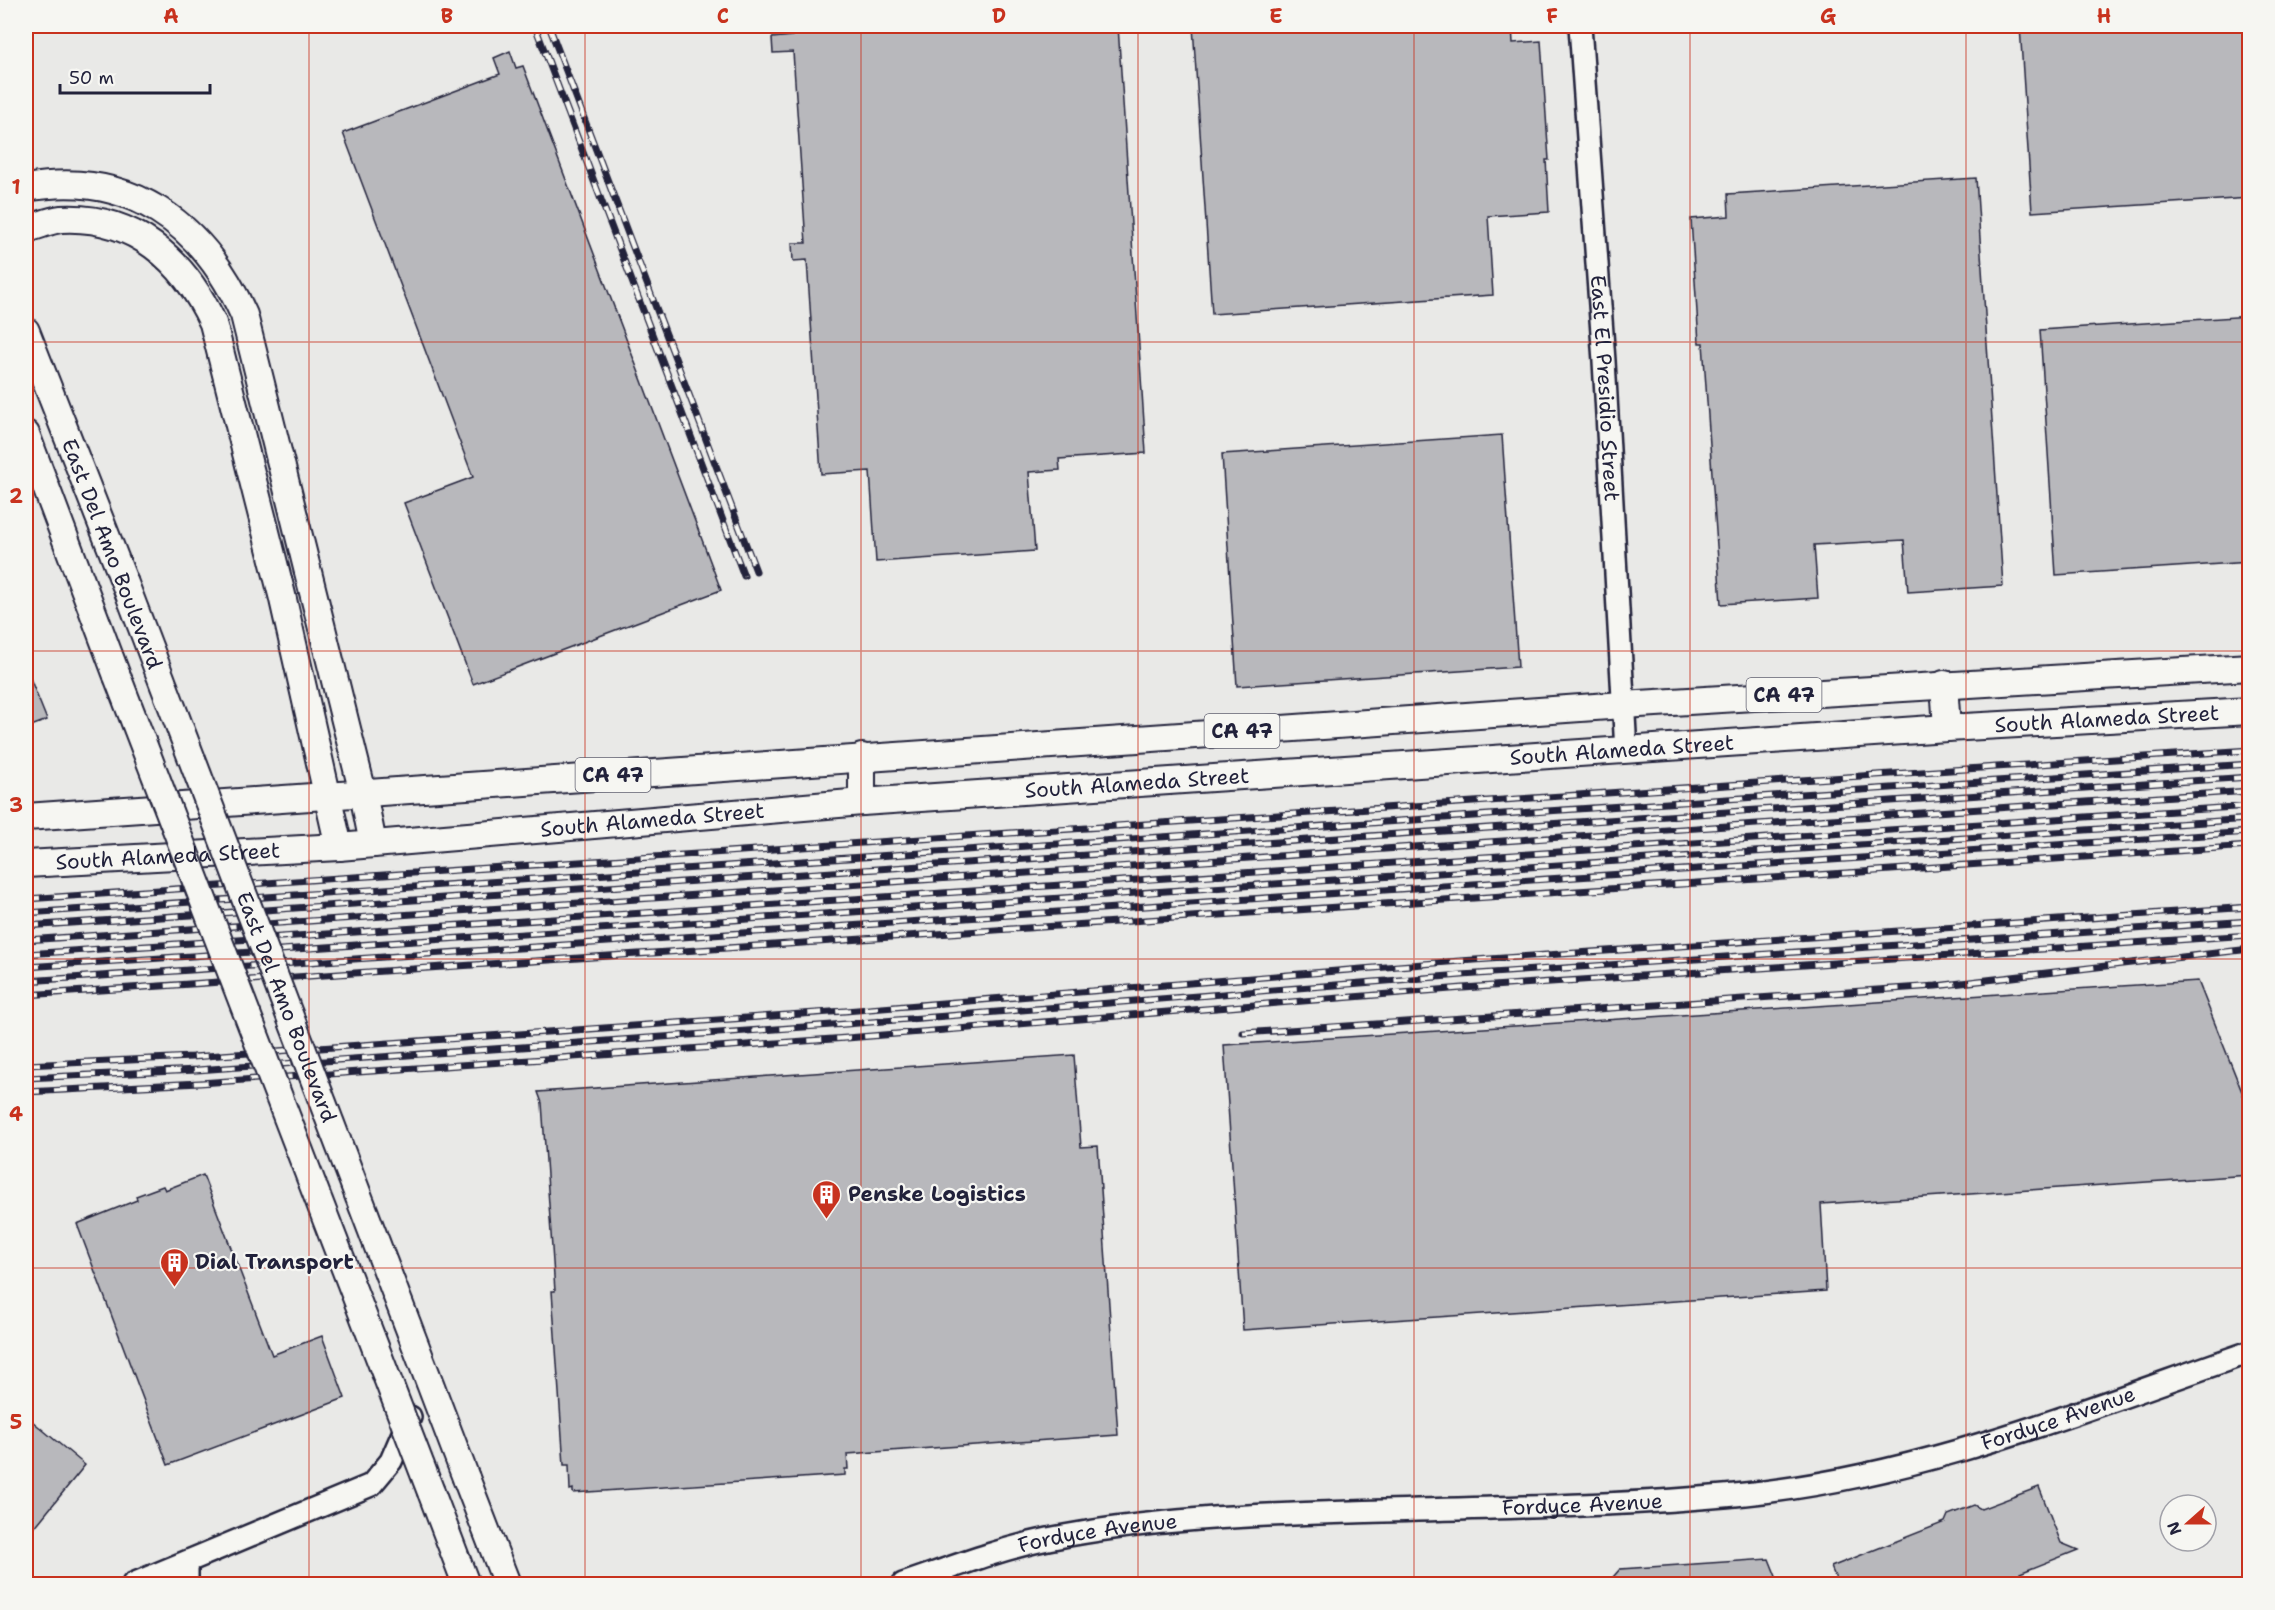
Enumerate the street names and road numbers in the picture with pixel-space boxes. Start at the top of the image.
street label: East El Presidio Street [1584,274,1626,502]
street label: East Del Amo Boulevard [55,435,169,673]
road number: CA 47 [1746,678,1822,712]
street label: South Alameda Street [1994,699,2220,739]
road number: CA 47 [1204,714,1280,748]
street label: South Alameda Street [1509,729,1735,772]
road number: CA 47 [576,758,650,792]
street label: South Alameda Street [1024,762,1250,805]
street label: South Alameda Street [539,796,766,844]
street label: South Alameda Street [55,836,281,876]
street label: East Del Amo Boulevard [230,888,343,1126]
street label: Fordyce Avenue [1978,1380,2139,1457]
street label: Fordyce Avenue [1502,1487,1664,1522]
street label: Fordyce Avenue [1015,1507,1178,1560]

